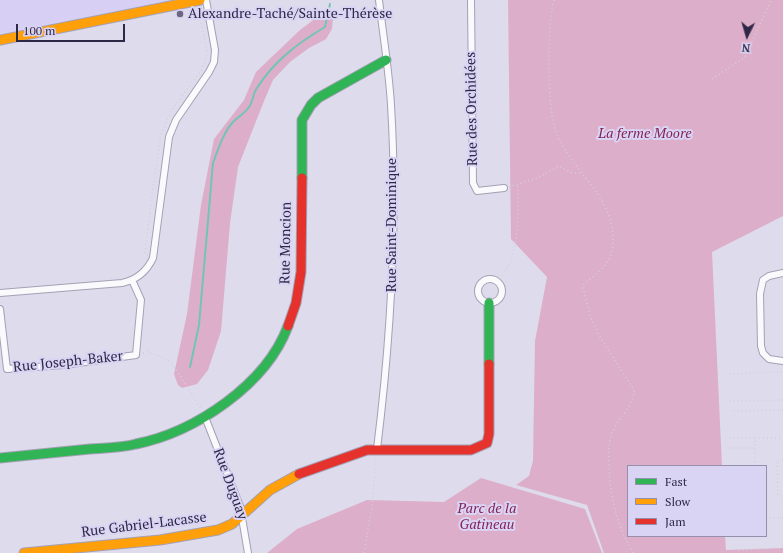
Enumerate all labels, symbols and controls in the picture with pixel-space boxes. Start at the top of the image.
place label: Alexandre-Taché/Sainte-Thérèse [188,6,392,22]
marker: Alexandre-Taché/Sainte-Thérèse [175,9,185,19]
scale bar [18,16,127,42]
north arrow [727,16,767,56]
text: 100 m [23,23,55,38]
text: N [741,41,751,55]
street label: Rue des Orchidées [463,52,481,166]
park label: La ferme Moore [598,126,692,142]
street label: Rue Saint-Dominique [384,158,400,292]
street label: Rue Moncion [277,202,295,284]
street label: Rue Joseph-Baker [12,348,124,376]
street label: Rue Duguay [209,446,251,522]
legend [627,465,767,537]
text: Fast [665,474,687,489]
text: Slow [665,494,690,509]
park label: Parc de la Gatineau [458,501,516,534]
street label: Rue Gabriel-Lacasse [80,509,208,541]
text: Jam [665,514,686,529]

